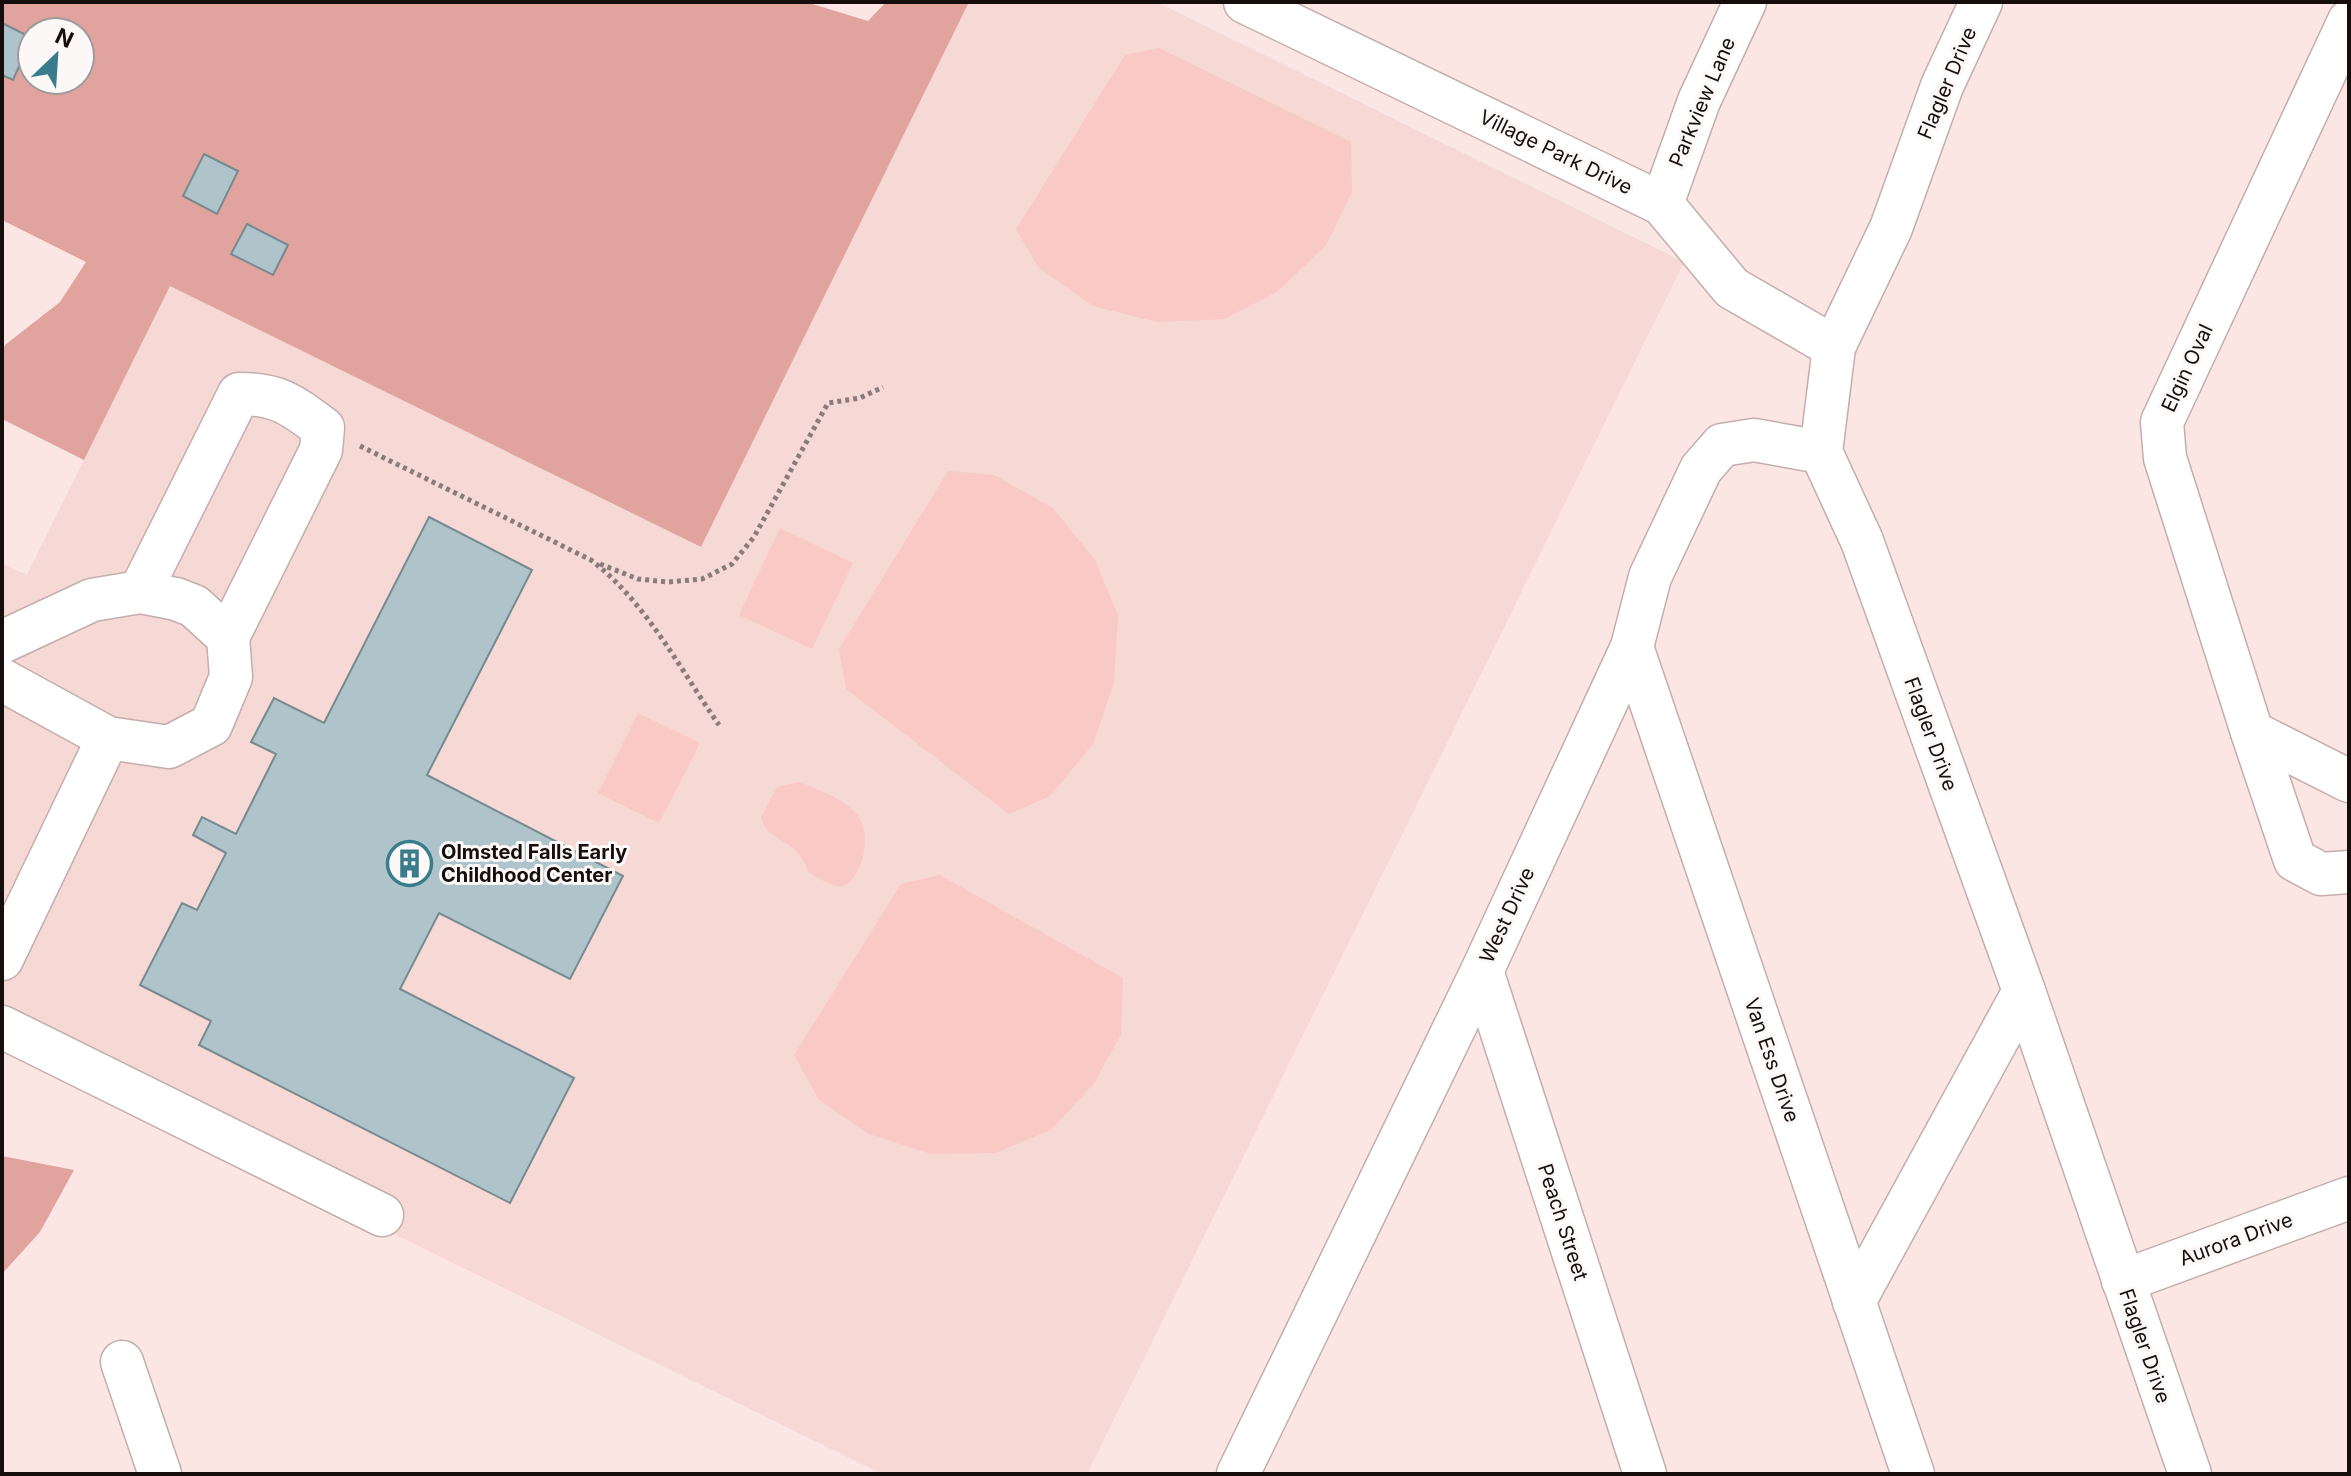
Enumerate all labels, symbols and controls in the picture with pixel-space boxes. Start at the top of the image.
north arrow [16,16,96,96]
text: N [51,23,78,53]
street label: Flagler Drive [1913,23,1981,143]
street label: Parkview Lane [1664,34,1740,170]
street label: Village Park Drive [1476,105,1636,199]
street label: Elgin Oval [2156,320,2218,416]
street label: Flagler Drive [1899,674,1963,794]
building icon: Olmsted Falls Early Childhood Center [386,840,434,888]
place label: Olmsted Falls Early Childhood Center [441,840,627,887]
street label: West Drive [1474,863,1540,967]
street label: Van Ess Drive [1740,995,1804,1125]
street label: Peach Street [1533,1161,1593,1284]
street label: Aurora Drive [2176,1207,2296,1271]
street label: Flagler Drive [2114,1286,2176,1406]

